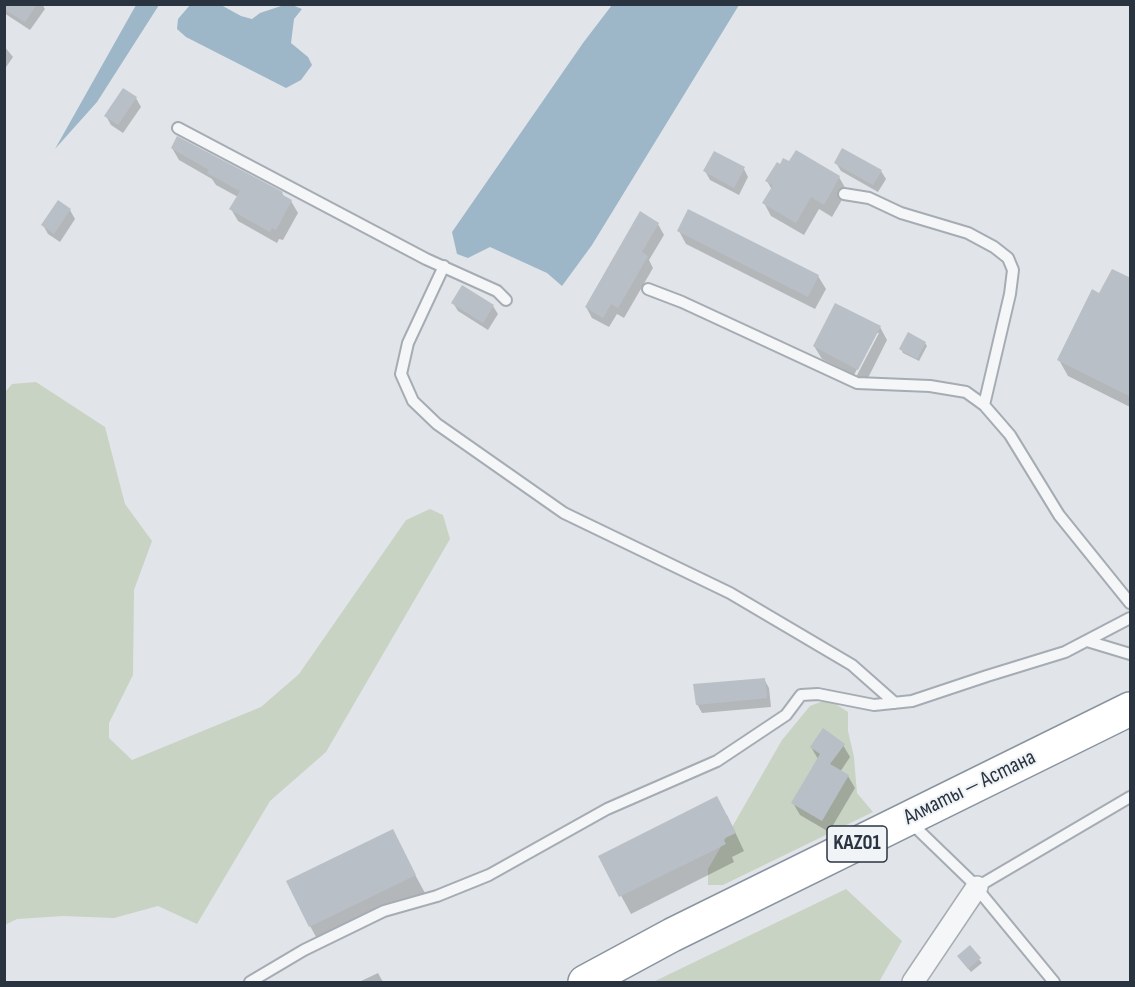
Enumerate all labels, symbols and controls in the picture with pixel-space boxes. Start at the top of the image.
street label: Алматы — Астана [900,745,1040,831]
road number: KАZ01 [827,826,887,862]

